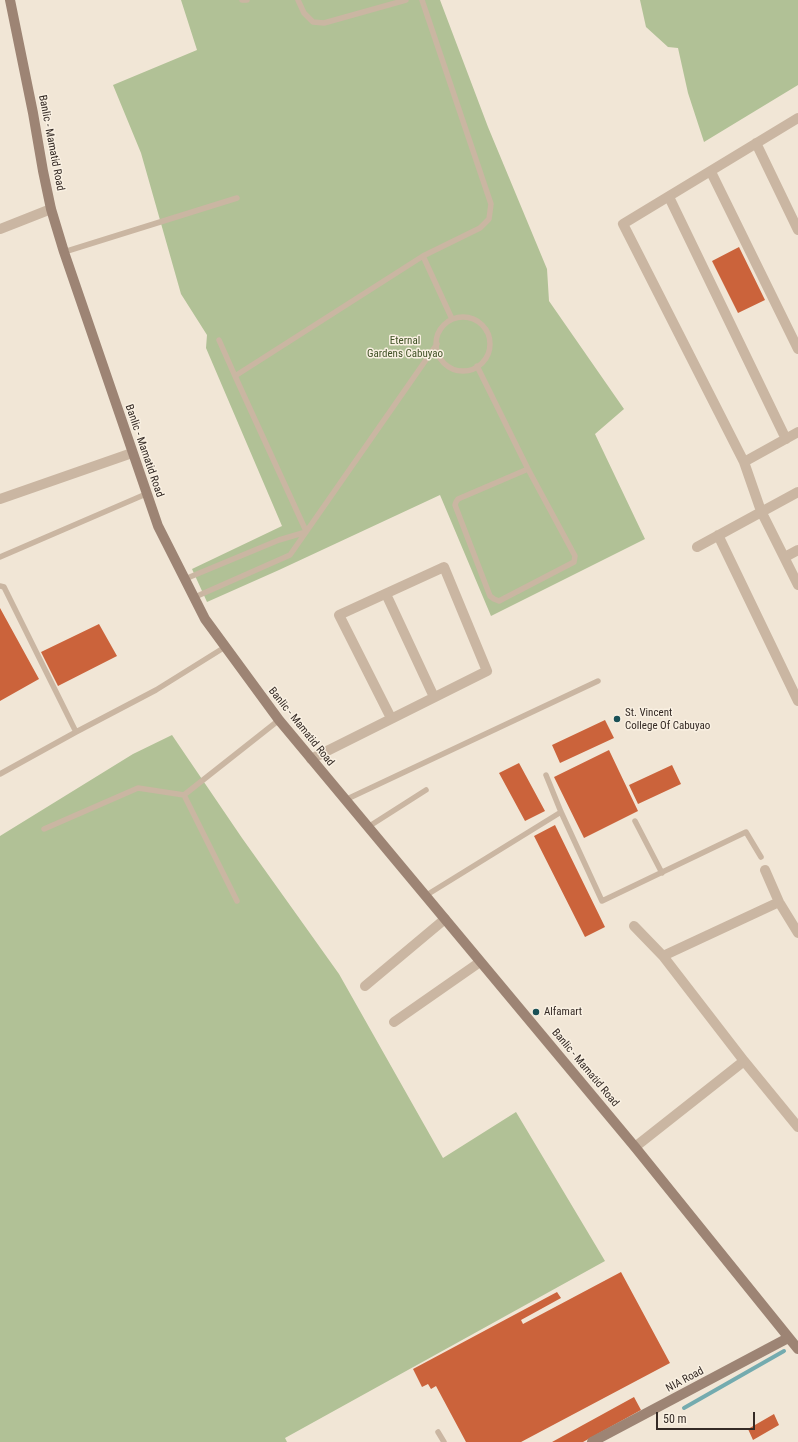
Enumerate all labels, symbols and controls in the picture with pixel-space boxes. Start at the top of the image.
street label: Banlic - Mamatid Road [35,94,67,192]
park label: Eternal Gardens Cabuyao [367,334,443,360]
street label: Banlic - Mamatid Road [122,403,166,499]
street label: Banlic - Mamatid Road [265,685,337,769]
place label: St. Vincent College Of Cabuyao [625,706,710,732]
marker: St. Vincent College Of Cabuyao [612,714,622,724]
place label: Alfamart [544,1005,582,1019]
marker: Alfamart [531,1007,541,1017]
street label: Banlic - Mamatid Road [549,1026,621,1110]
street label: NIA Road [664,1365,706,1395]
scale bar [658,1404,757,1430]
text: 50 m [663,1412,687,1426]

